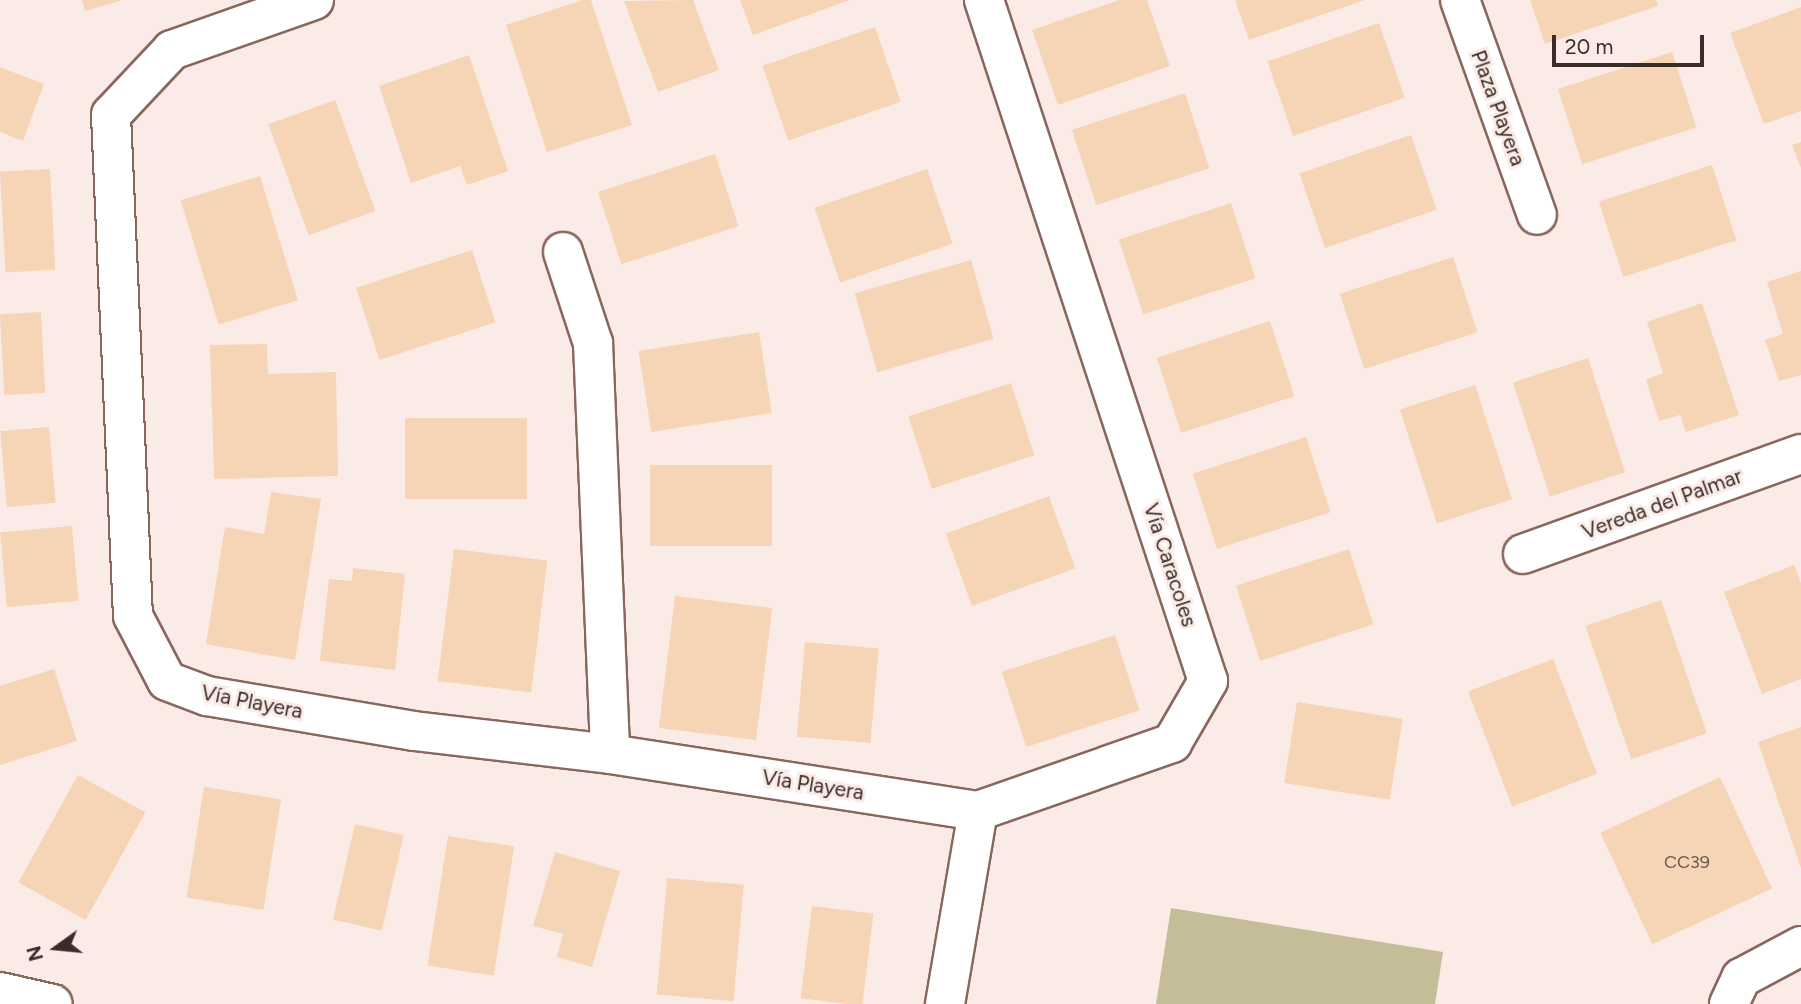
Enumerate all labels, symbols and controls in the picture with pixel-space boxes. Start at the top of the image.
scale bar [1556,21,1708,65]
text: 20 m [1565,34,1613,59]
street label: Plaza Playera [1465,47,1531,169]
street label: Vereda del Palmar [1579,463,1745,545]
street label: Vía Caracoles [1138,500,1202,630]
street label: Vía Playera [199,680,305,724]
street label: Vía Playera [760,765,866,805]
house number: CC39 [1664,851,1710,873]
north arrow [21,913,91,983]
text: N [22,943,48,964]

